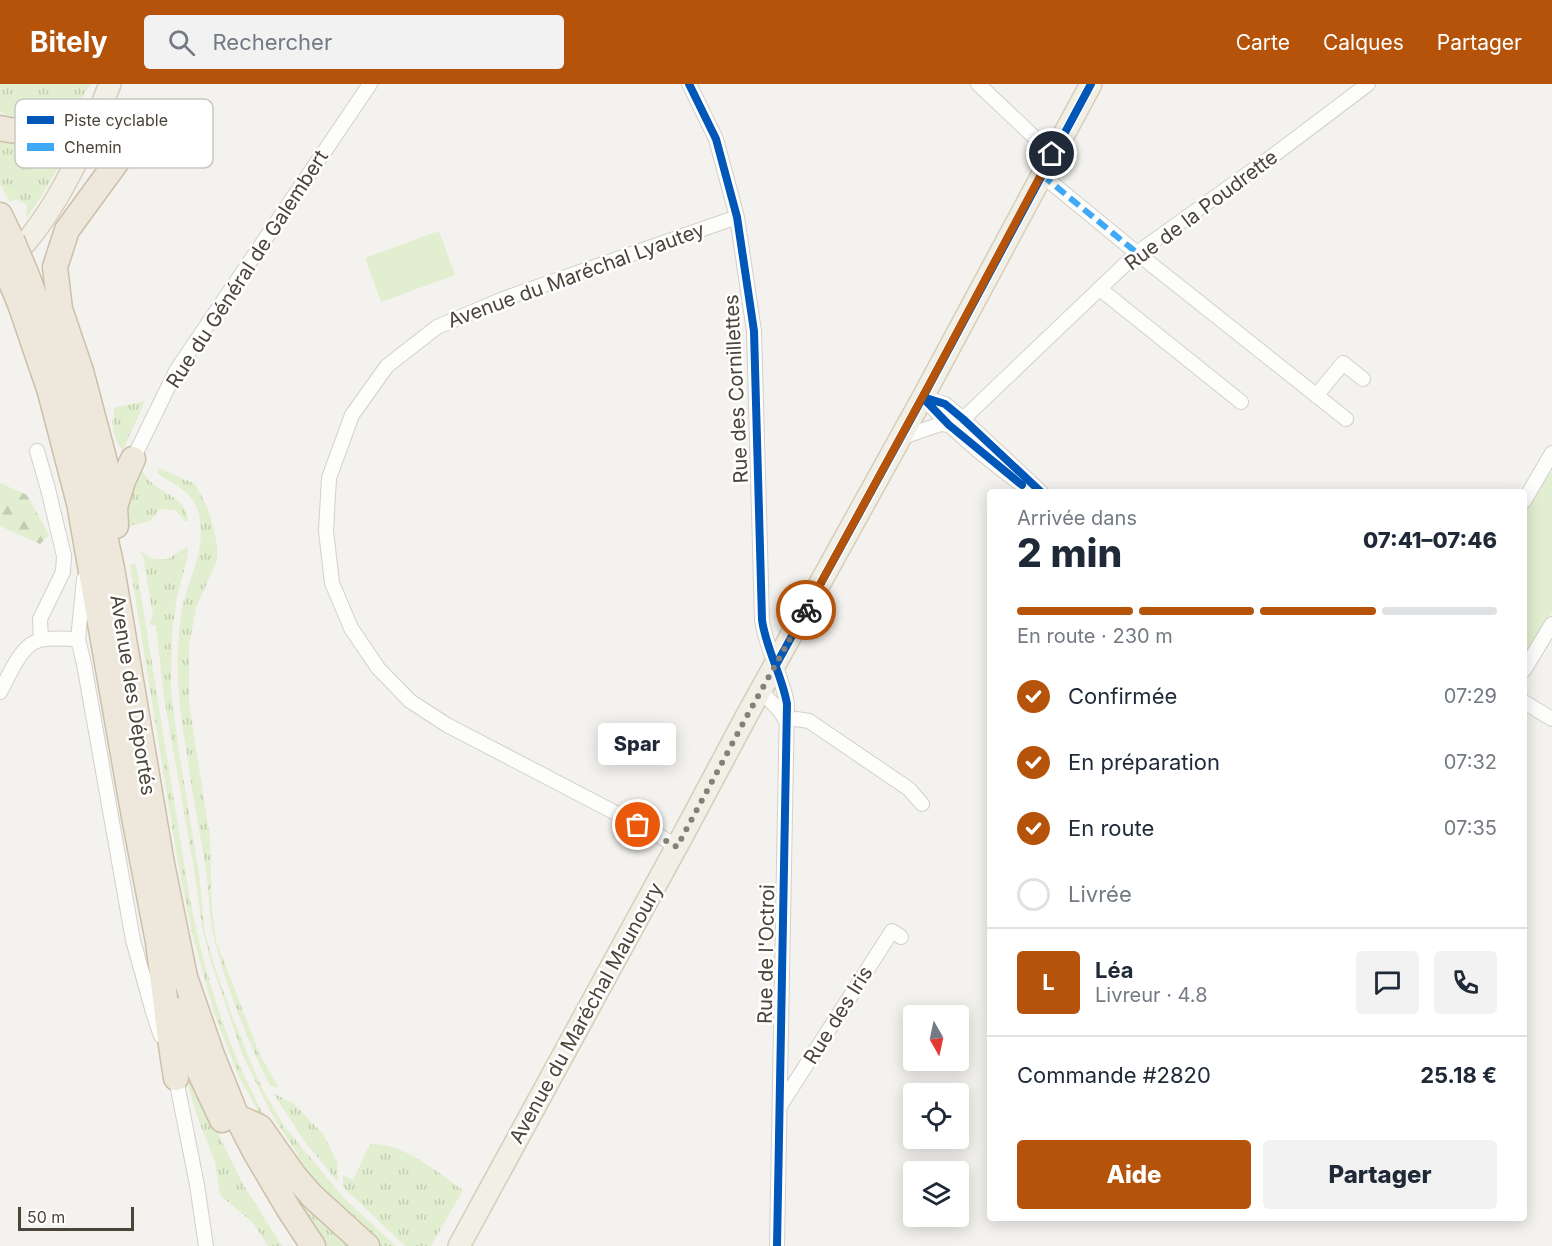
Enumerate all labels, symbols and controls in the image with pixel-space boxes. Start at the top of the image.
search box [144,15,564,69]
text: Bitely [30,25,108,59]
icon: search [165,26,198,59]
text: Rechercher [213,29,332,55]
text: Carte [1236,30,1290,55]
text: Calques [1323,30,1404,55]
text: Partager [1437,30,1522,55]
legend [15,99,213,168]
text: Piste cyclable [64,110,168,130]
pin [1026,128,1077,179]
text: Chemin [64,137,122,157]
icon: home [1035,137,1068,170]
street label: Rue du Général de Galembert [161,145,333,393]
street label: Rue de la Poudrette [1120,145,1282,275]
street label: Avenue du Maréchal Lyautey [444,217,708,333]
street label: Rue des Cornillettes [719,294,753,484]
text: Arrivée dans [1017,506,1137,530]
text: 07:41–07:46 [1363,527,1497,553]
text: 2 min [1017,529,1122,576]
courier [776,580,836,640]
street label: Avenue des Déportés [105,593,161,797]
icon: bike [790,594,823,627]
text: En route · 230 m [1017,624,1173,648]
icon: check [1017,680,1050,713]
text: Confirmée [1068,683,1177,709]
text: 07:29 [1444,684,1497,708]
callout: Spar [599,723,677,765]
text: Spar [614,732,660,756]
icon: check [1017,746,1050,779]
text: En préparation [1068,749,1220,775]
text: 07:32 [1444,750,1497,774]
pin [612,799,663,850]
icon: bag [621,808,654,841]
icon: check [1017,812,1050,845]
text: En route [1068,815,1154,841]
text: 07:35 [1444,816,1497,840]
street label: Avenue du Maréchal Maunoury [504,878,668,1148]
text: Livrée [1068,881,1132,907]
street label: Rue de l'Octroi [753,884,779,1024]
button: chat [1356,951,1419,1014]
button: phone [1434,951,1497,1014]
text: Léa [1095,957,1134,983]
street label: Rue des Iris [798,962,878,1068]
text: L [1042,969,1055,995]
text: Livreur · 4.8 [1095,983,1208,1007]
north arrow [903,1005,969,1071]
map controls [903,1005,969,1227]
text: Commande #2820 [1017,1062,1211,1088]
text: 25.18 € [1420,1062,1497,1088]
button: locate [903,1083,969,1149]
button: Aide [1017,1140,1251,1209]
button: Partager [1263,1140,1497,1209]
button: layers [903,1161,969,1227]
scale bar [18,1204,134,1232]
text: 50 m [27,1207,65,1227]

